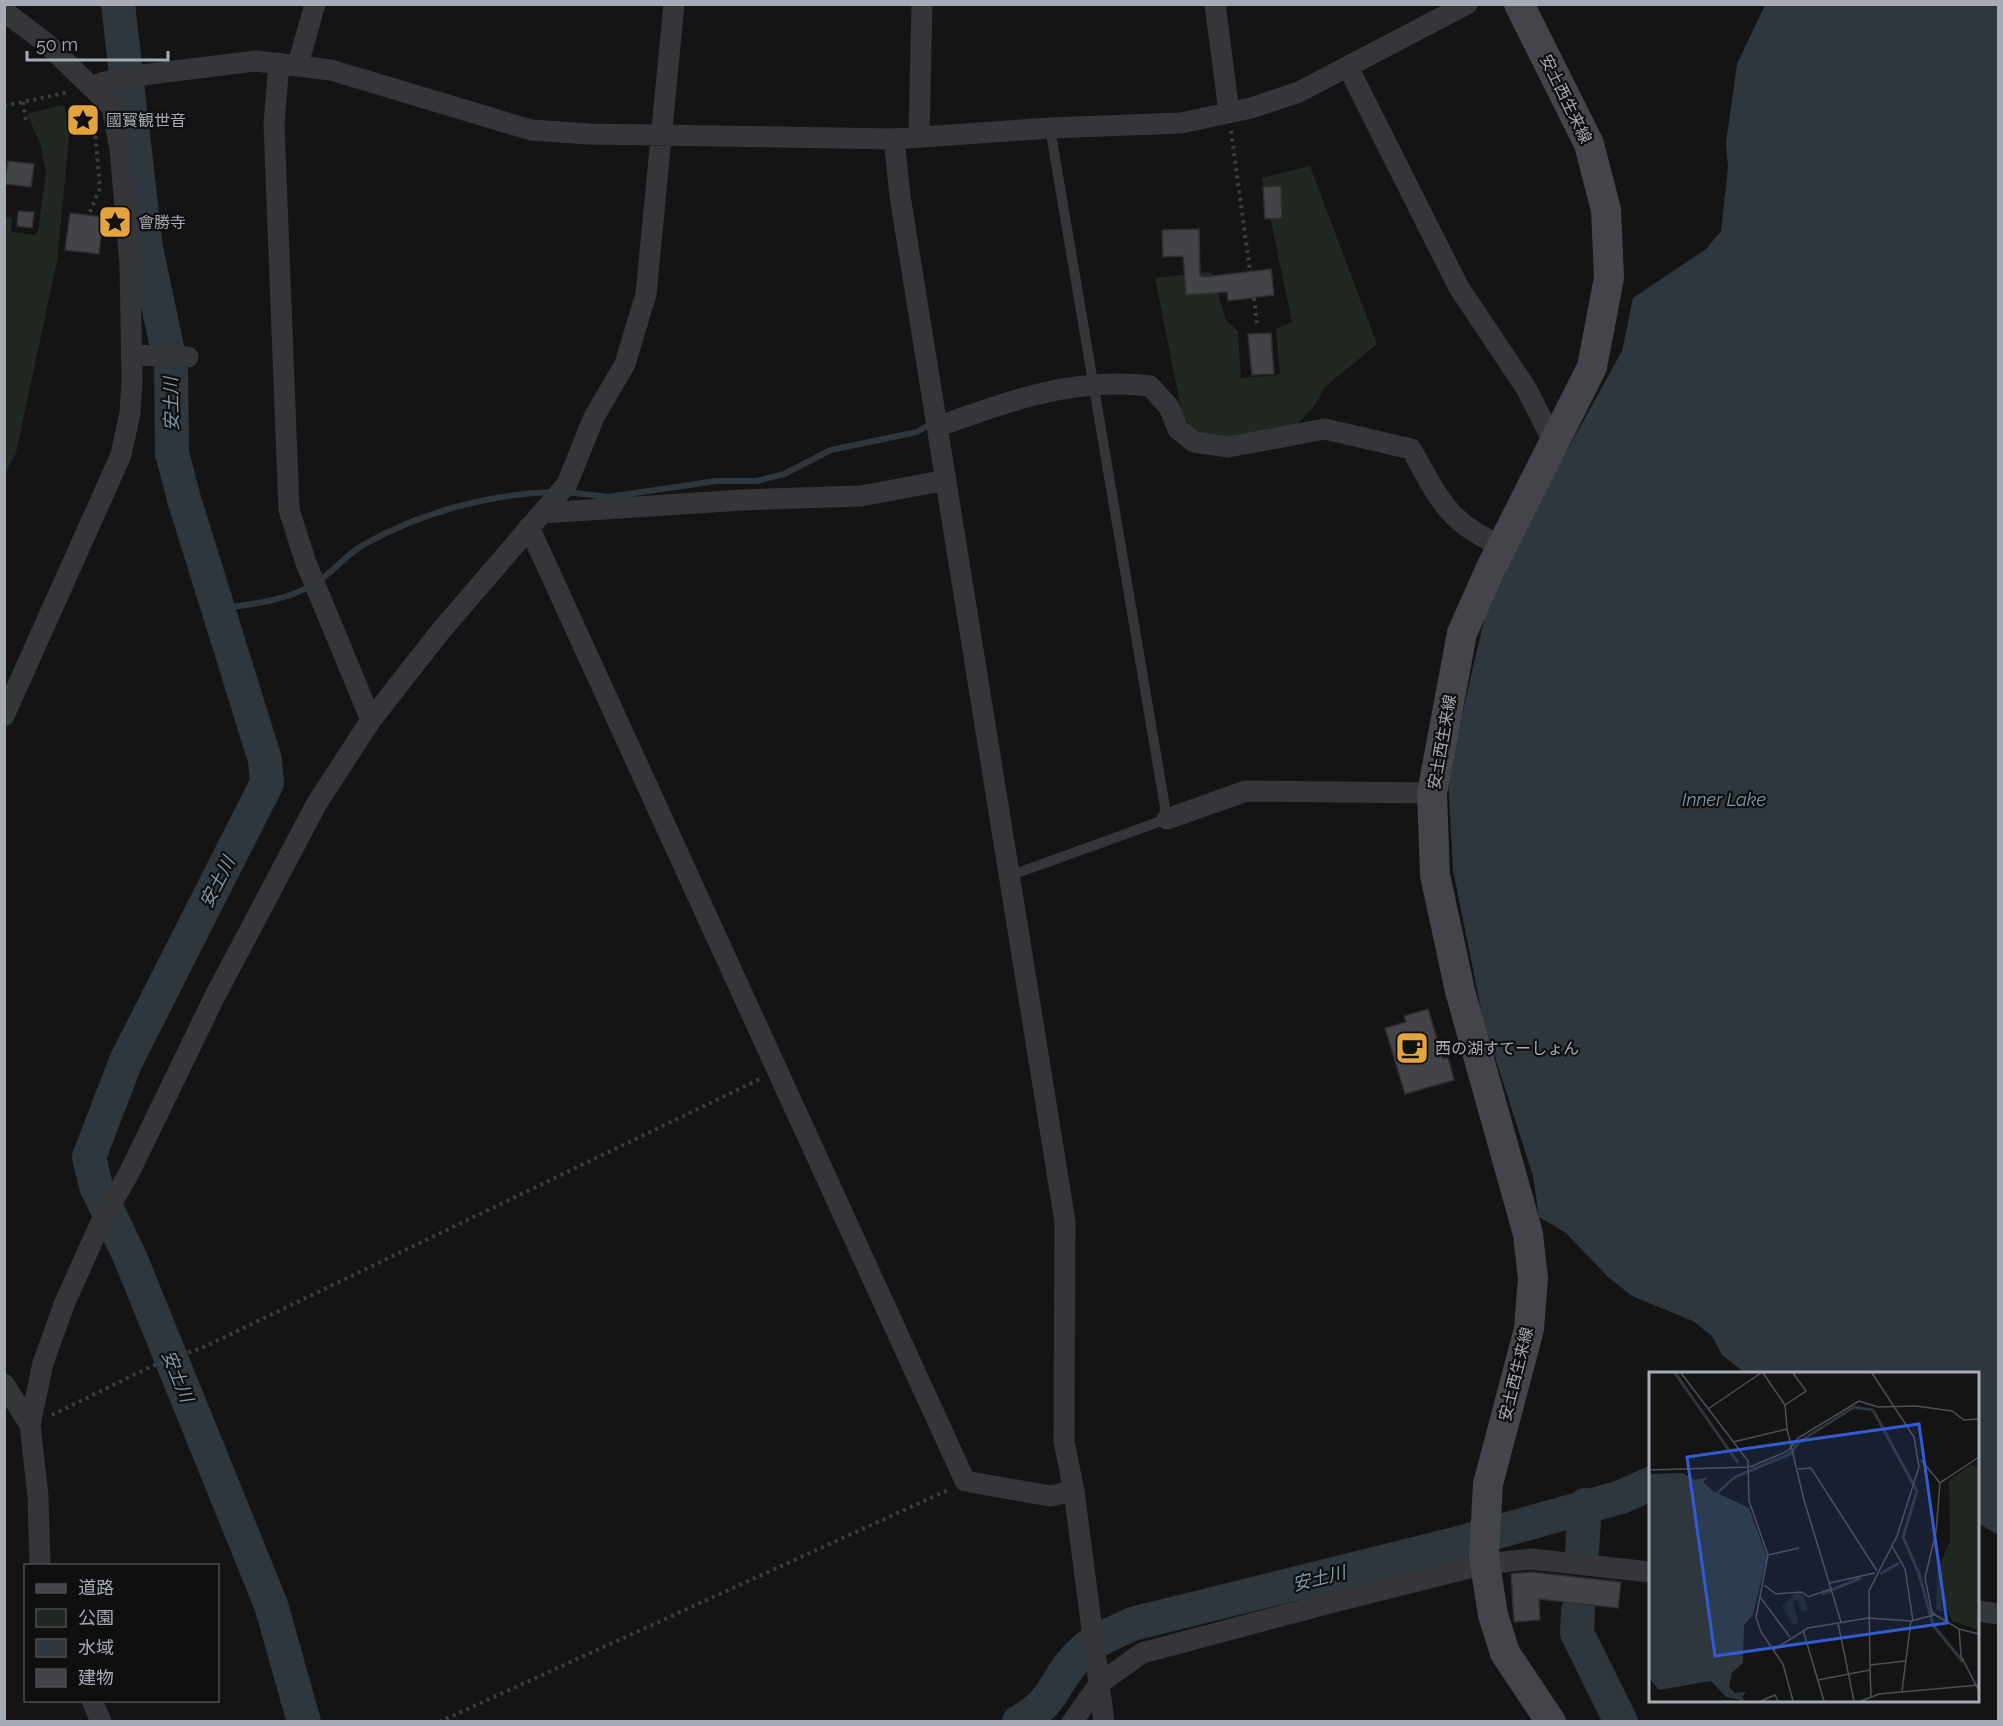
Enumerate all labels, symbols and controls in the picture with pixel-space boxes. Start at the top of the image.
scale bar [27,24,168,62]
text: 50 m [36,34,78,55]
street label: 安土西生来線 [1536,52,1596,146]
place icon: 國寳観世音 [65,102,101,138]
place label: 國寳観世音 [106,111,186,130]
place icon: 會勝寺 [97,204,133,240]
place label: 會勝寺 [138,213,186,232]
water label: 安土川 [160,375,182,431]
street label: 安土西生来線 [1424,693,1460,791]
water label: Inner Lake [1682,789,1766,810]
water label: 安土川 [195,851,240,911]
cafe icon: 西の湖すてーしょん [1394,1030,1430,1066]
place label: 西の湖すてーしょん [1435,1039,1579,1058]
street label: 安土西生来線 [1495,1325,1537,1423]
water label: 安土川 [158,1347,199,1407]
inset map [1649,1372,1979,1702]
water label: 安土川 [1290,1561,1350,1595]
legend [24,1564,219,1702]
text: 道路 [78,1577,114,1598]
text: 公園 [78,1607,114,1628]
text: 水域 [78,1637,114,1658]
text: 建物 [78,1667,114,1688]

